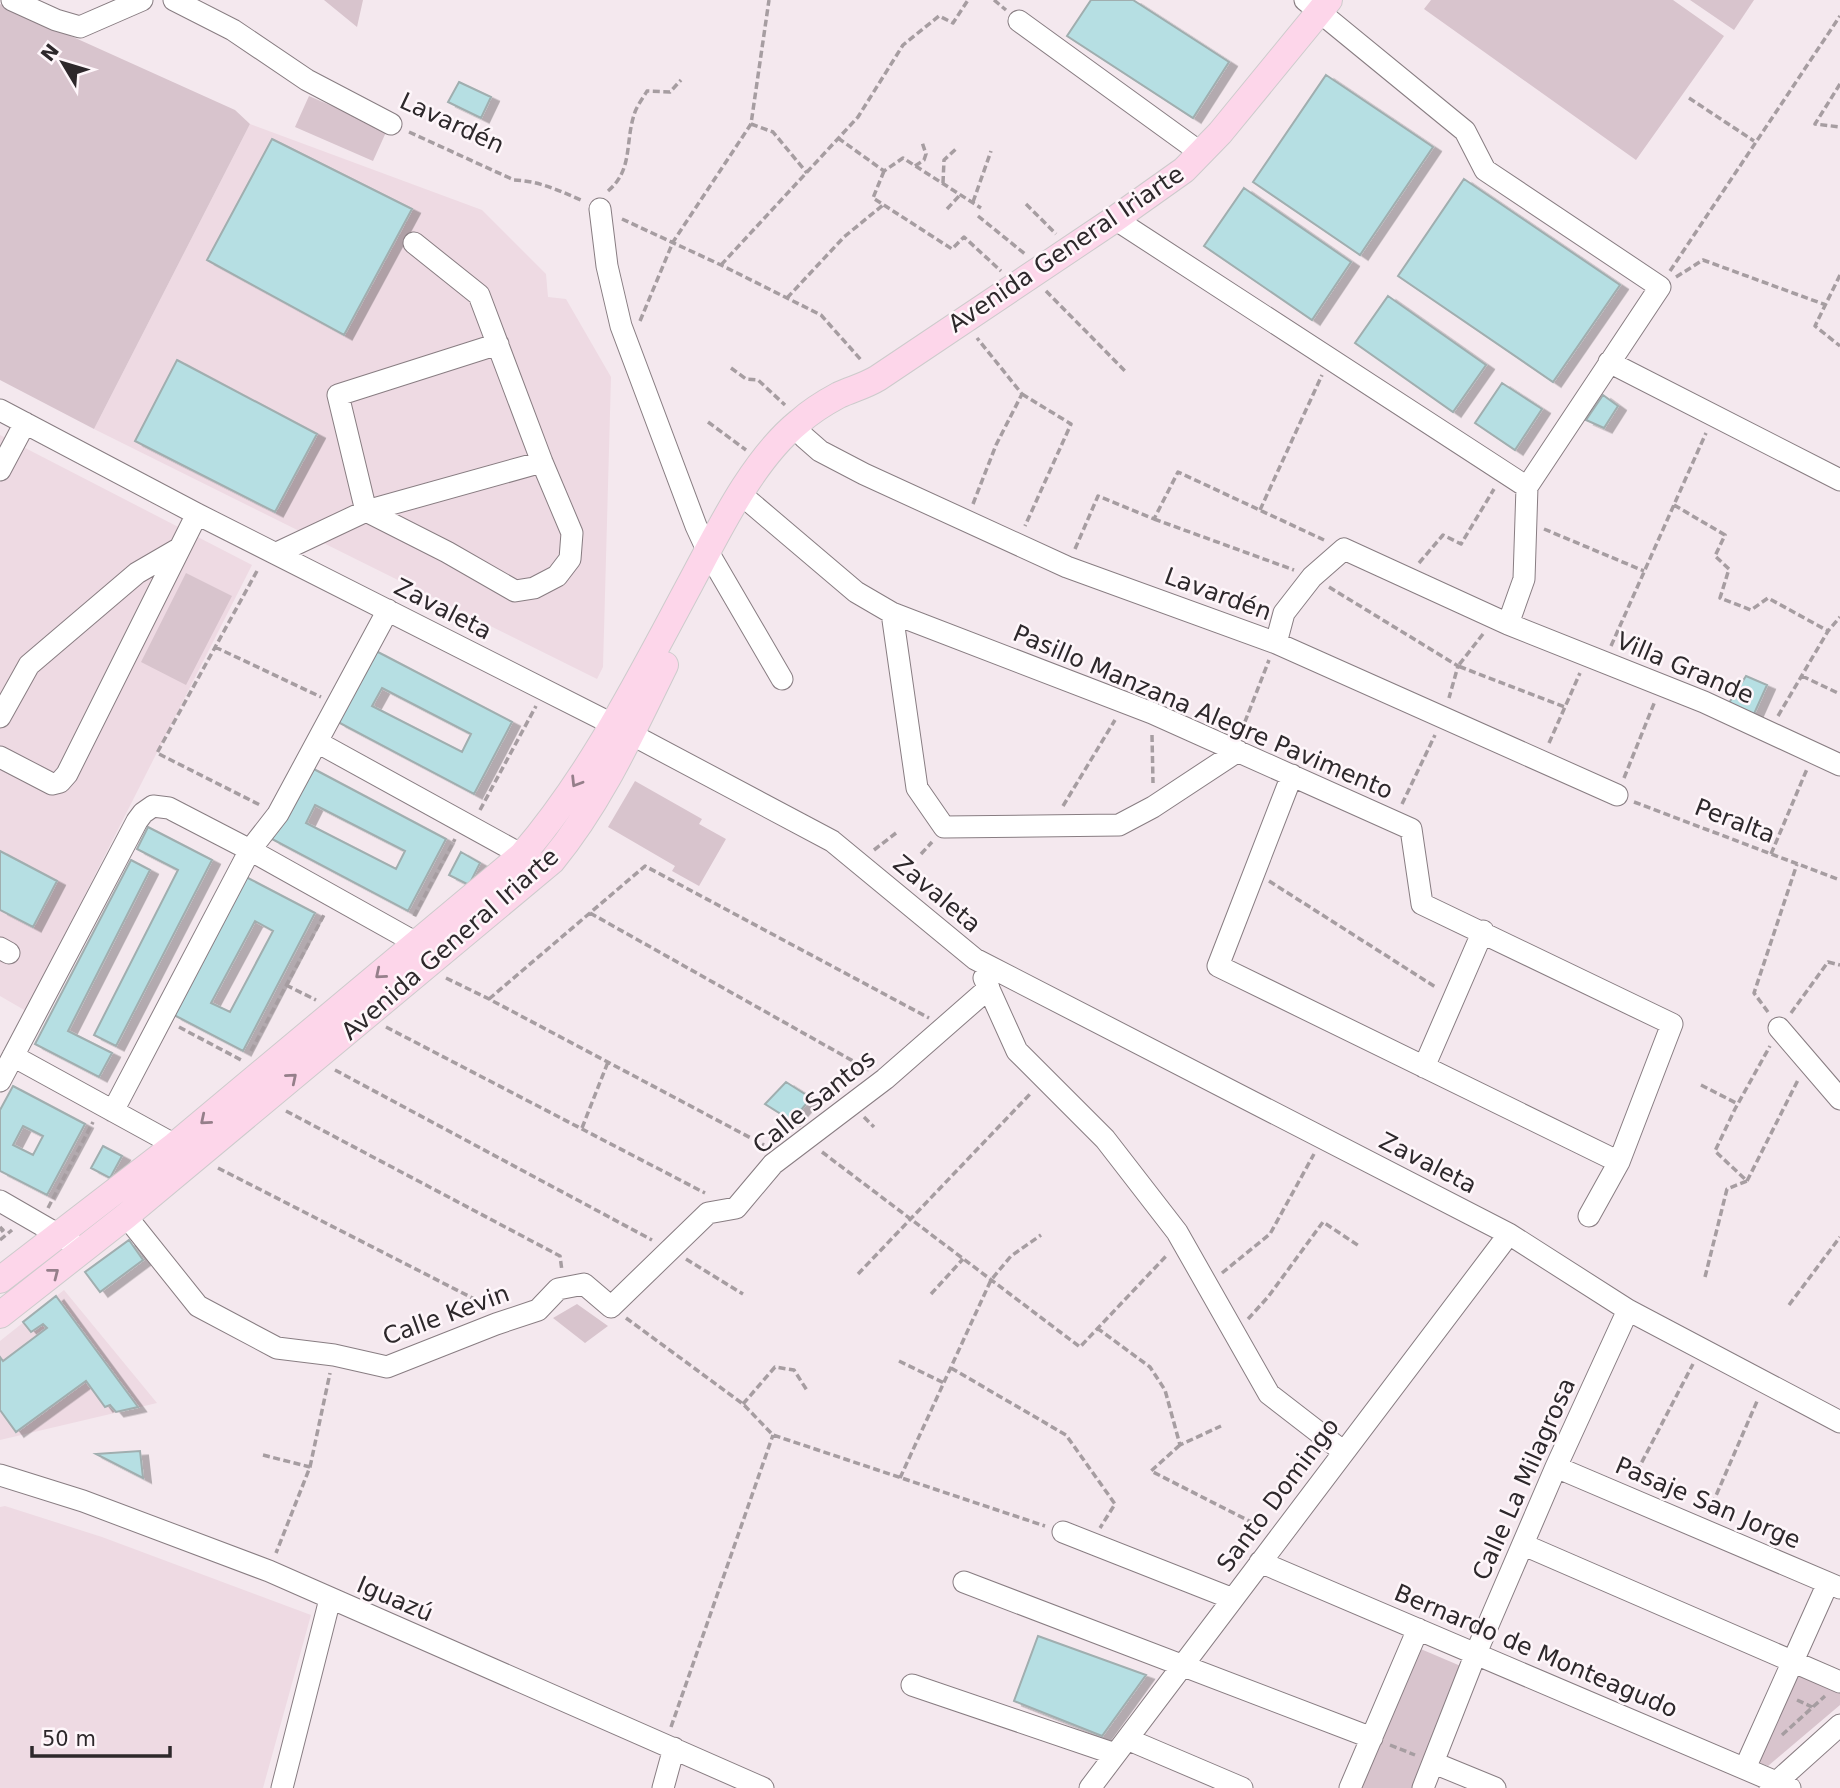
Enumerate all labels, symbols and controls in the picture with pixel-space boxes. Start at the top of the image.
north arrow [28,28,98,98]
text: N [36,39,63,66]
street label: Lavardén [395,87,509,159]
street label: Avenida General Iriarte [943,160,1189,338]
street label: Lavardén [1161,562,1275,626]
street label: Zavaleta [390,573,496,645]
street label: Pasillo Manzana Alegre Pavimento [1009,619,1397,805]
street label: Villa Grande [1612,626,1758,710]
one-way arrow [572,775,585,788]
street label: Peralta [1691,793,1779,849]
street label: Avenida General Iriarte [336,842,564,1046]
street label: Zavaleta [888,849,986,939]
one-way arrow [375,966,388,978]
street label: Calle Santos [747,1044,881,1160]
one-way arrow [283,1074,296,1086]
one-way arrow [200,1112,213,1124]
street label: Zavaleta [1375,1127,1481,1199]
one-way arrow [46,1269,58,1282]
street label: Calle Kevin [379,1279,513,1351]
street label: Calle La Milagrosa [1467,1374,1581,1584]
street label: Santo Domingo [1211,1413,1345,1577]
street label: Pasaje San Jorge [1611,1451,1805,1555]
street label: Iguazú [353,1570,437,1628]
street label: Bernardo de Monteagudo [1390,1579,1682,1723]
scale bar [32,1714,170,1758]
text: 50 m [42,1727,96,1751]

